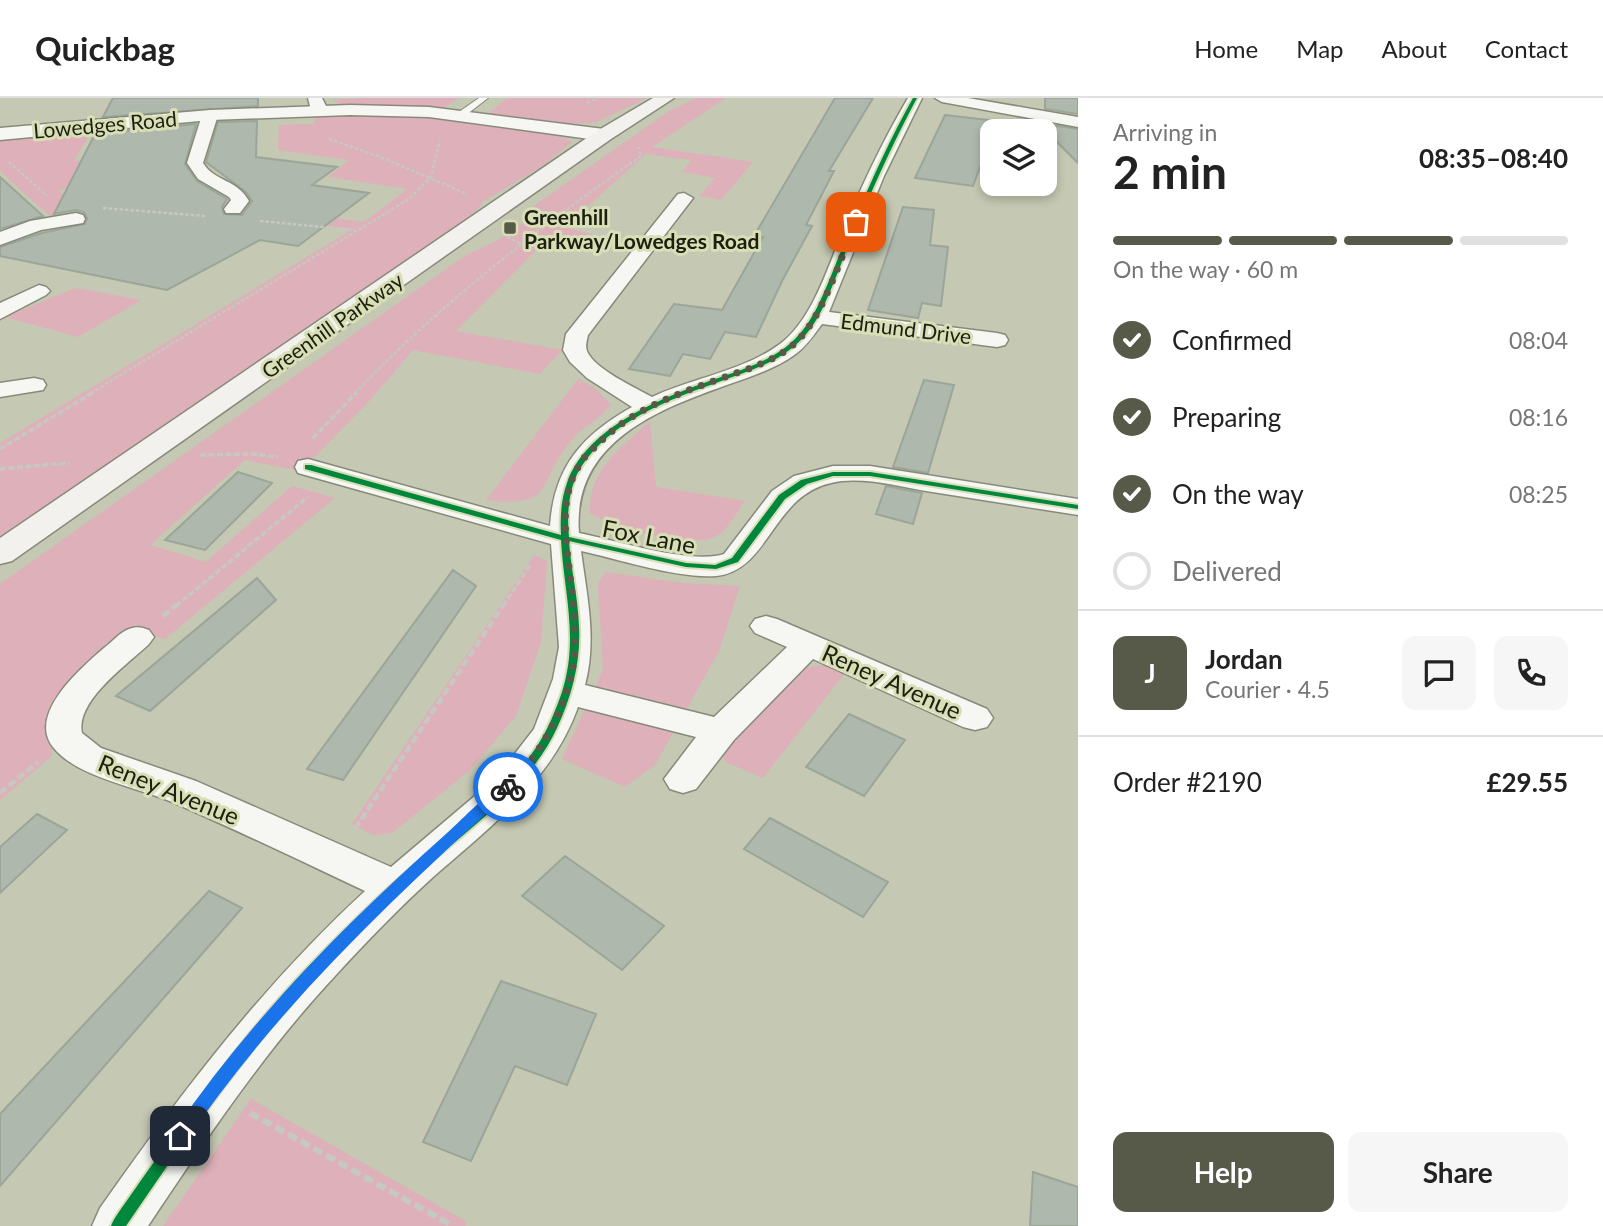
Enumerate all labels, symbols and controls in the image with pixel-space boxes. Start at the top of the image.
text: Quickbag [35,28,175,68]
text: Home [1194,34,1258,63]
text: Map [1296,34,1344,63]
text: About [1382,34,1447,63]
text: Contact [1485,34,1568,63]
street label: Lowedges Road [32,105,178,143]
text: Arriving in [1113,118,1217,146]
map controls [980,119,1057,196]
button: layers [980,119,1057,196]
text: 08:35–08:40 [1419,142,1568,174]
text: 2 min [1113,144,1227,199]
pin [826,192,886,252]
icon: bag [837,203,875,241]
place label: Greenhill Parkway/Lowedges Road [524,204,759,253]
marker: Greenhill Parkway/Lowedges Road [502,220,518,236]
text: On the way · 60 m [1113,255,1298,283]
street label: Greenhill Parkway [257,267,408,383]
street label: Edmund Drive [839,308,973,348]
icon: check [1113,321,1151,359]
text: Confirmed [1172,324,1292,356]
text: 08:04 [1509,326,1568,354]
icon: check [1113,398,1151,436]
text: Preparing [1172,401,1281,433]
text: 08:16 [1509,403,1568,431]
icon: check [1113,475,1151,513]
text: On the way [1172,478,1304,510]
text: 08:25 [1509,480,1568,508]
street label: Fox Lane [600,513,698,559]
text: Delivered [1172,555,1282,587]
button: chat [1402,636,1476,710]
button: phone [1494,636,1568,710]
street label: Reney Avenue [818,637,966,725]
text: Jordan [1205,643,1283,675]
text: J [1144,657,1156,689]
text: Courier · 4.5 [1205,675,1330,703]
street label: Reney Avenue [94,748,244,830]
courier [473,752,543,822]
text: Order #2190 [1113,766,1262,798]
text: £29.55 [1486,766,1568,798]
icon: bike [489,768,527,806]
pin [150,1106,210,1166]
icon: home [161,1117,199,1155]
button: Help [1113,1132,1334,1212]
button: Share [1348,1132,1568,1212]

